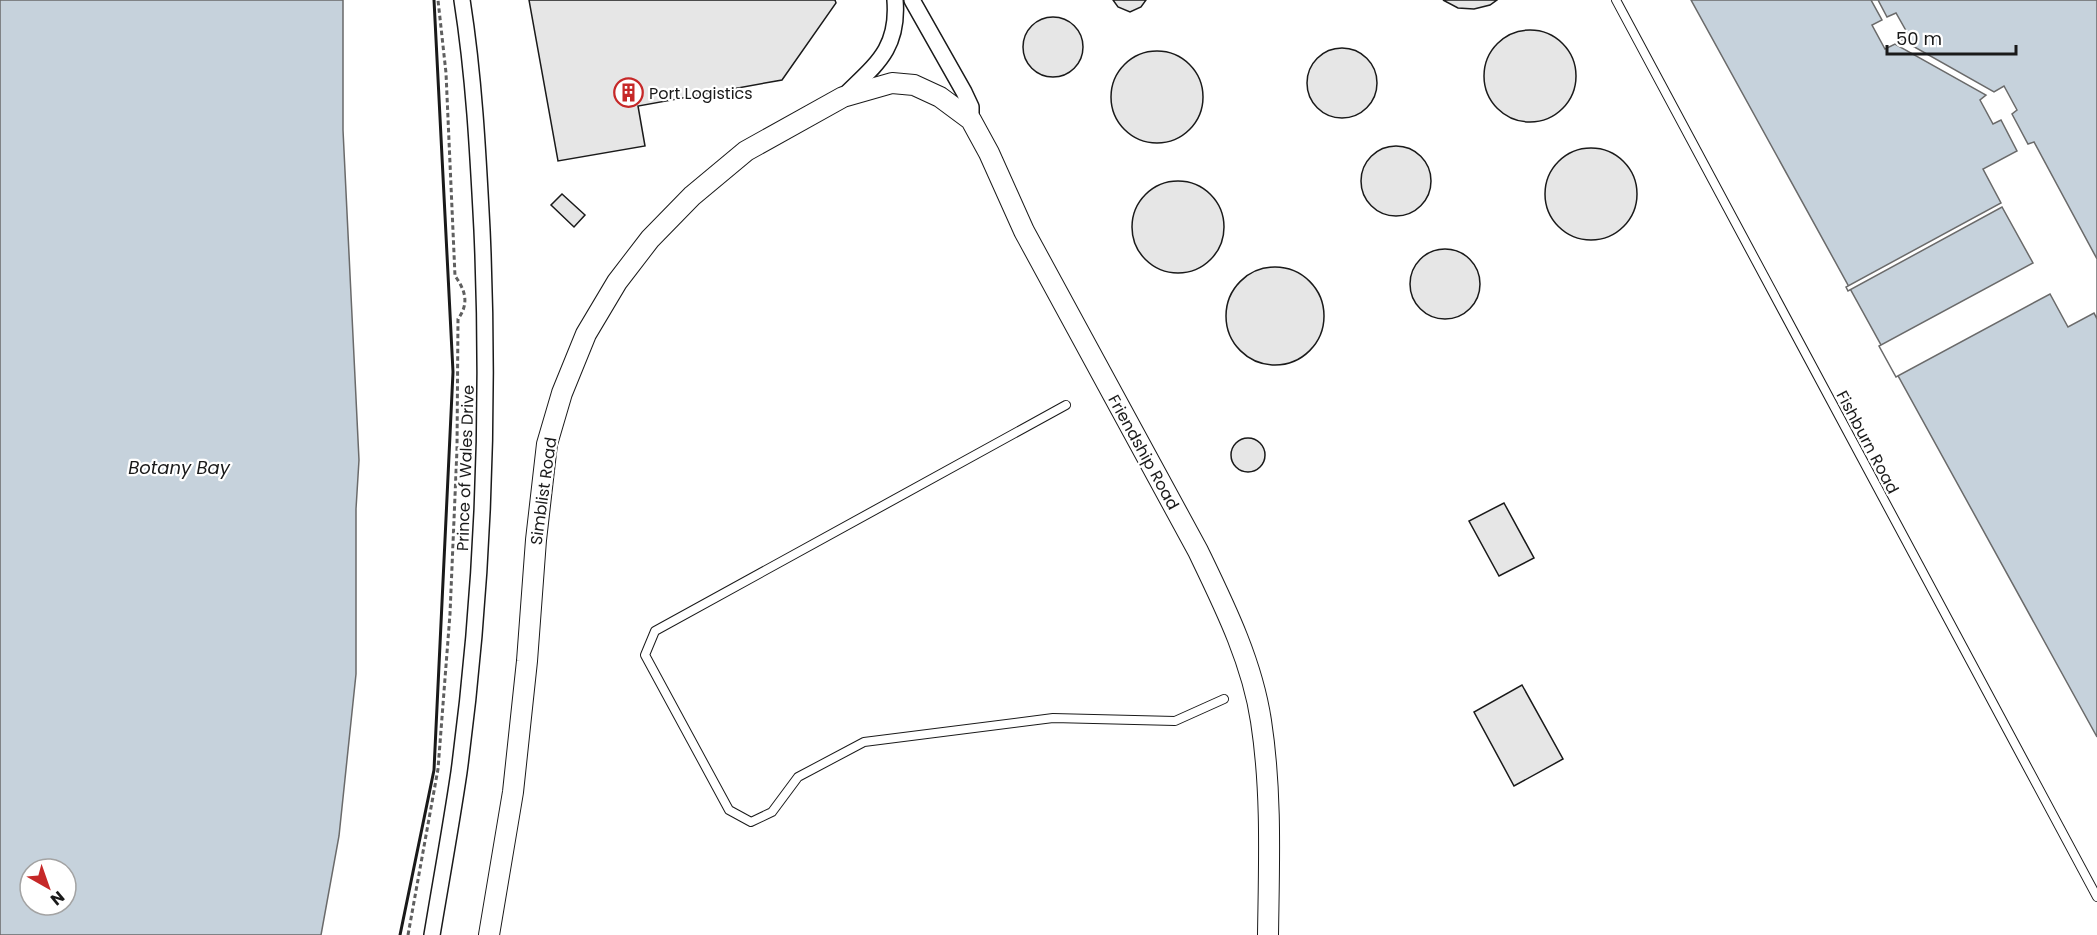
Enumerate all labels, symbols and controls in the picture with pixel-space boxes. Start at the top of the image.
scale bar [1887,18,2016,56]
text: 50 m [1896,26,1942,51]
building icon: Port Logistics [612,77,644,109]
place label: Port Logistics [649,82,753,105]
street label: Prince of Wales Drive [451,385,480,551]
street label: Fishburn Road [1831,387,1904,498]
street label: Friendship Road [1102,391,1185,514]
street label: Simblist Road [525,436,562,546]
water label: Botany Bay [128,455,231,480]
north arrow [18,857,78,917]
text: N [45,885,69,911]

